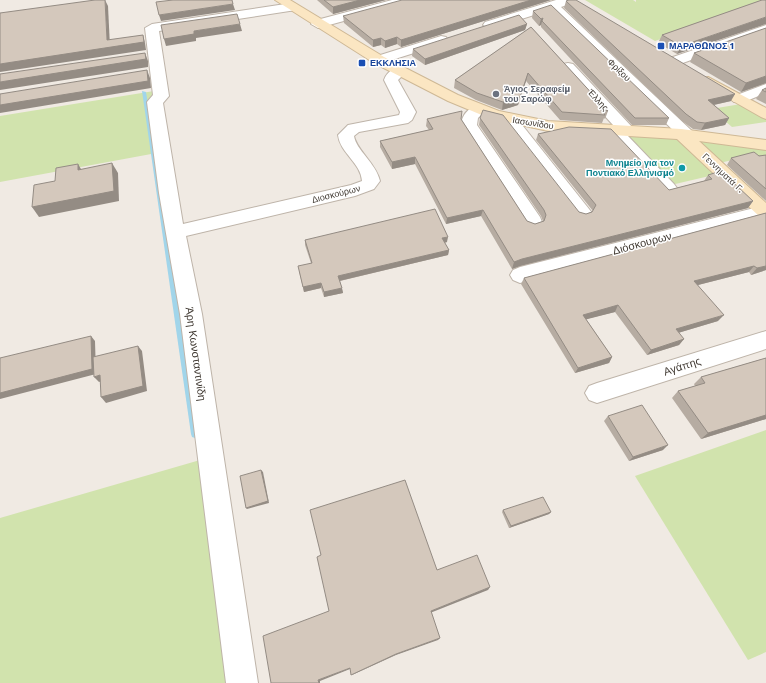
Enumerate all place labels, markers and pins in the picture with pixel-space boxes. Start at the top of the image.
marker: ΜΑΡΑΘΩΝΟΣ 1 [656,41,666,51]
place label: ΜΑΡΑΘΩΝΟΣ 1 [669,41,734,51]
marker: ΕΚΚΛΗΣΙΑ [357,58,367,68]
place label: ΕΚΚΛΗΣΙΑ [370,58,416,68]
place label: Άγιος Σεραφείμ του Σαρώφ [504,84,570,104]
marker: Άγιος Σεραφείμ του Σαρώφ [491,89,501,99]
place label: Μνημείο για τον Ποντιακό Ελληνισμό [586,158,674,178]
marker: Μνημείο για τον Ποντιακό Ελληνισμό [677,163,687,173]

